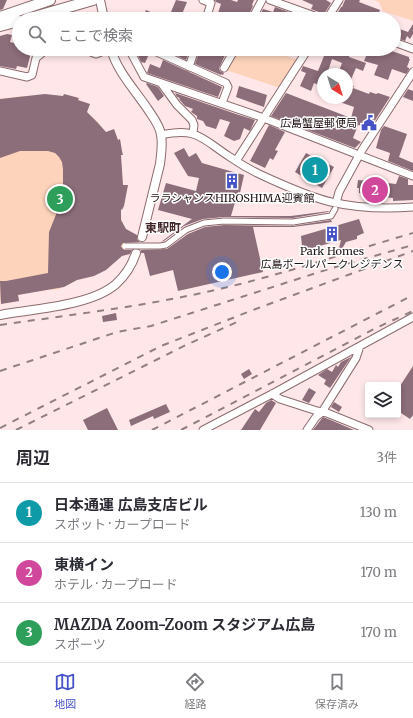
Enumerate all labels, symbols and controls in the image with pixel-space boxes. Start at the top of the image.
search box [12,12,401,56]
icon: search [26,23,48,45]
text: ここで検索 [58,26,133,45]
north arrow [317,68,353,104]
public building icon: 広島蟹屋郵便局 [360,114,378,132]
place label: 広島蟹屋郵便局 [280,116,357,130]
pin: 1 [302,155,328,185]
building icon: ララシャンスHIROSHIMA迎賓館 [223,172,241,190]
pin: 2 [362,175,388,205]
pin: 3 [47,184,73,214]
place label: ララシャンスHIROSHIMA迎賓館 [149,191,315,205]
district label: 東駅町 [145,220,181,235]
building icon: Park Homes 広島ボールパークレジデンス [323,225,341,243]
place label: Park Homes 広島ボールパークレジデンス [261,244,403,271]
your location [212,262,232,282]
map controls [365,382,401,418]
button: layers [365,382,401,418]
text: 周辺 [16,447,50,469]
text: 3件 [377,449,397,466]
text: 日本通運 広島支店ビル [54,495,208,514]
text: 1 [26,504,32,521]
text: 130 m [360,504,397,521]
text: スポット · カープロード [54,516,191,533]
text: 東横イン [54,555,114,574]
text: 2 [25,564,33,581]
text: 170 m [360,564,397,581]
text: ホテル · カープロード [54,576,178,593]
text: MAZDA Zoom-Zoom スタジアム広島 [54,615,315,634]
text: 3 [25,624,33,641]
text: 170 m [360,624,397,641]
text: スポーツ [54,636,106,653]
tab: 地図 [54,671,76,711]
tab: 経路 [184,671,206,711]
tab: 保存済み [315,671,359,711]

